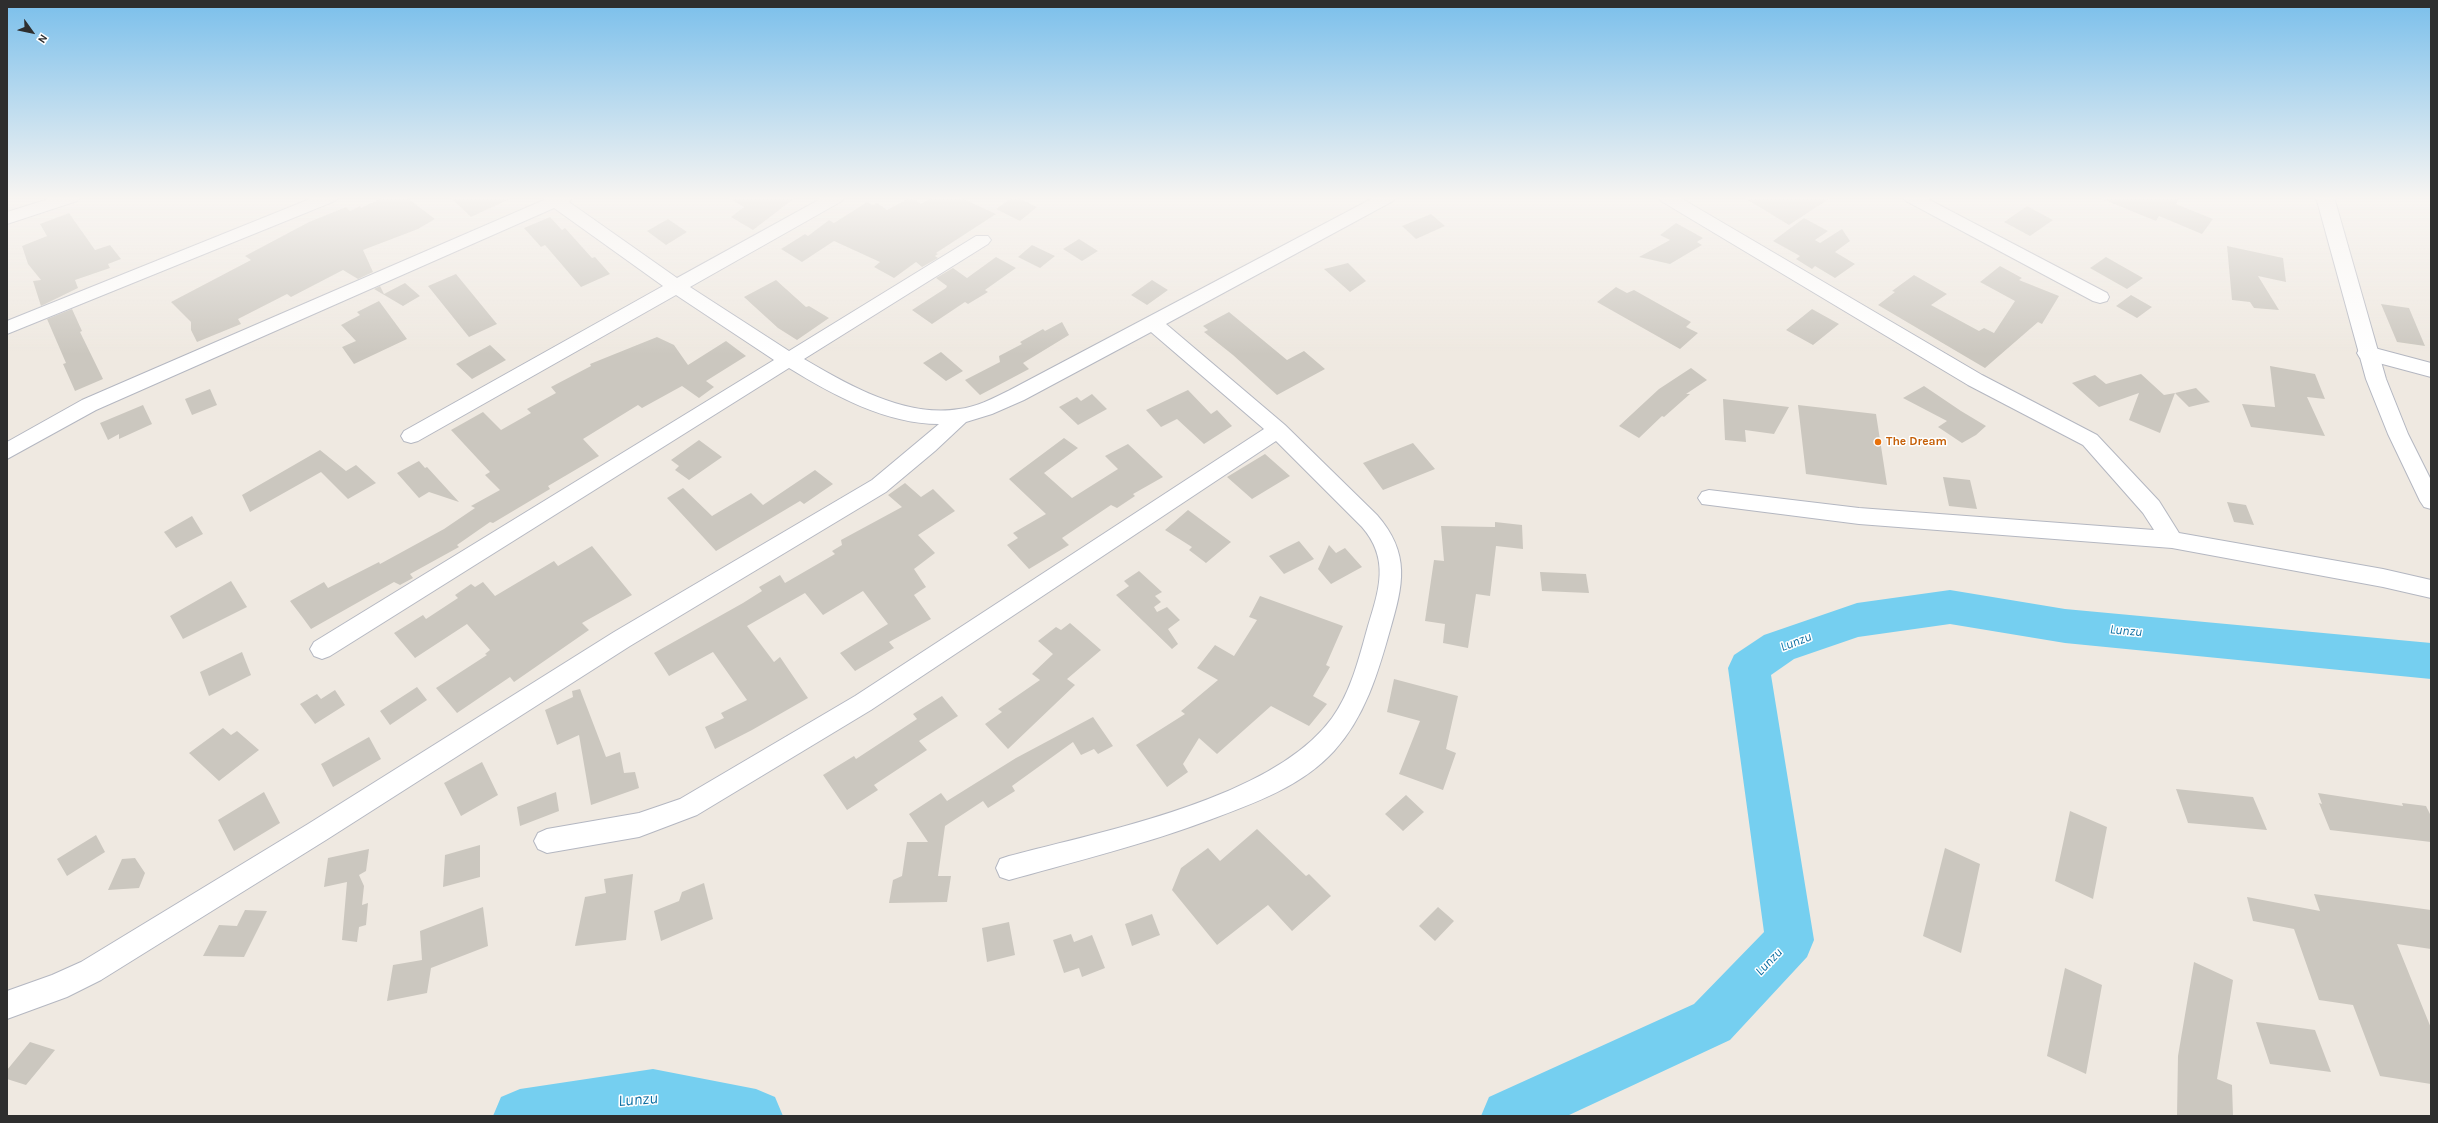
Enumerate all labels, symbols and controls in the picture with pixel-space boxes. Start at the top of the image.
north arrow [12,12,52,52]
text: N [35,32,50,46]
place label: The Dream [1886,435,1947,449]
marker: The Dream [1873,437,1883,447]
water label: Lunzu [2109,622,2143,640]
water label: Lunzu [1778,629,1814,655]
water label: Lunzu [1752,945,1786,979]
water label: Lunzu [618,1089,658,1111]

